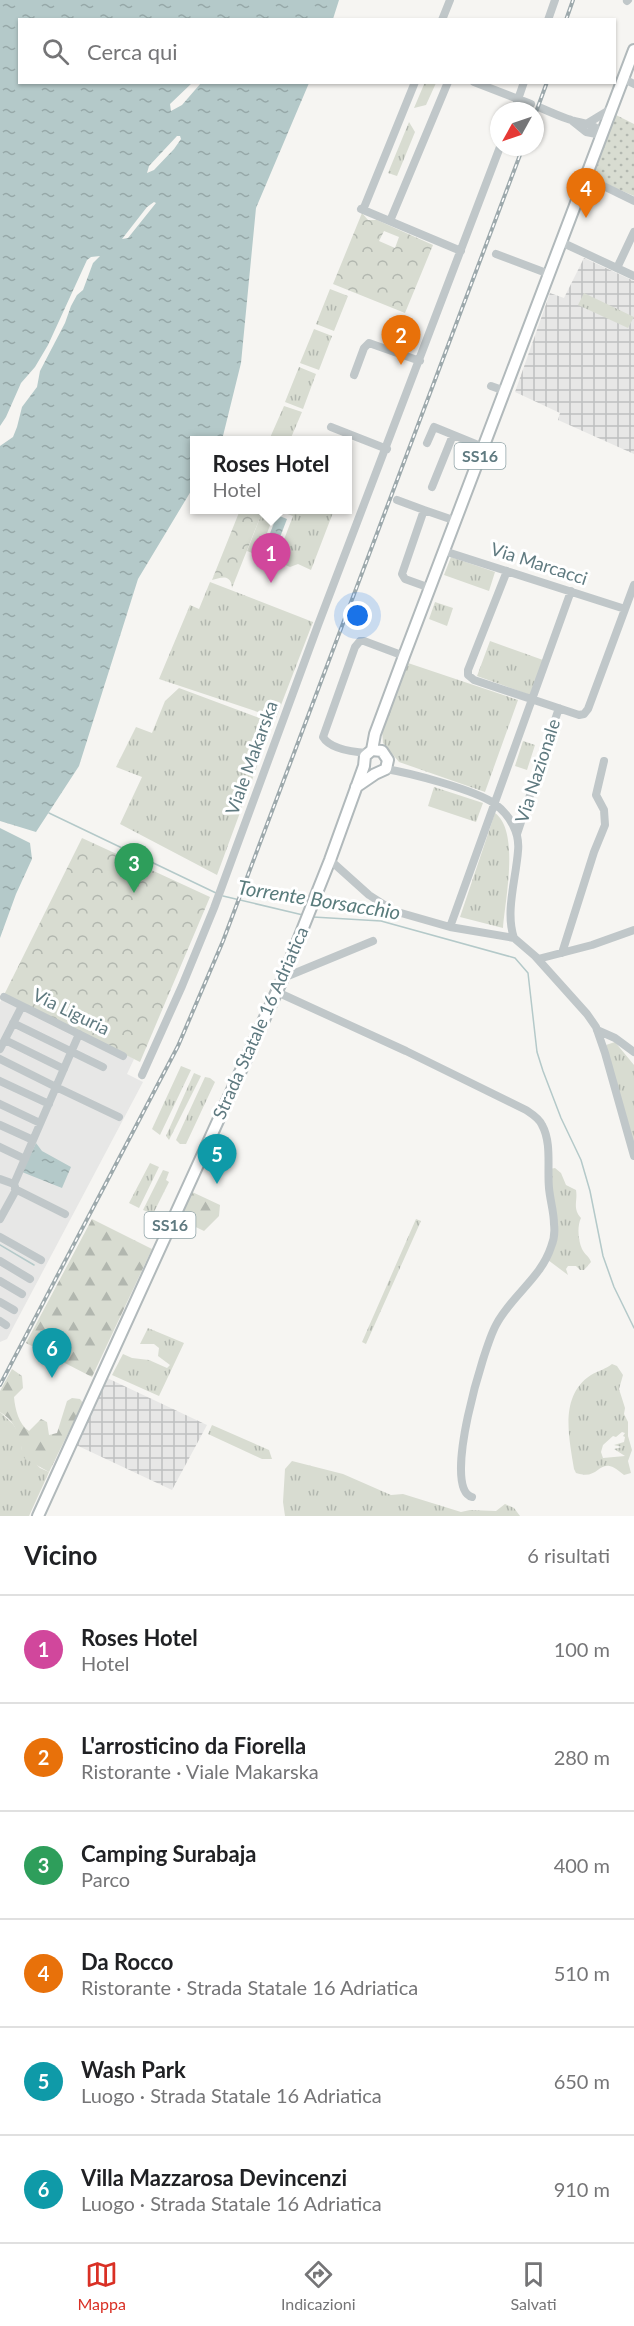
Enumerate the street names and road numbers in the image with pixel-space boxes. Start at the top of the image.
road number: SS16 [454,443,506,469]
street label: Via Marcacci [488,537,591,589]
street label: Viale Makarska [220,698,282,818]
street label: Via Nazionale [510,716,564,825]
street label: Strada Statale 16 Adriatica [208,923,313,1122]
street label: Via Liguria [29,983,113,1039]
road number: SS16 [144,1212,195,1238]

